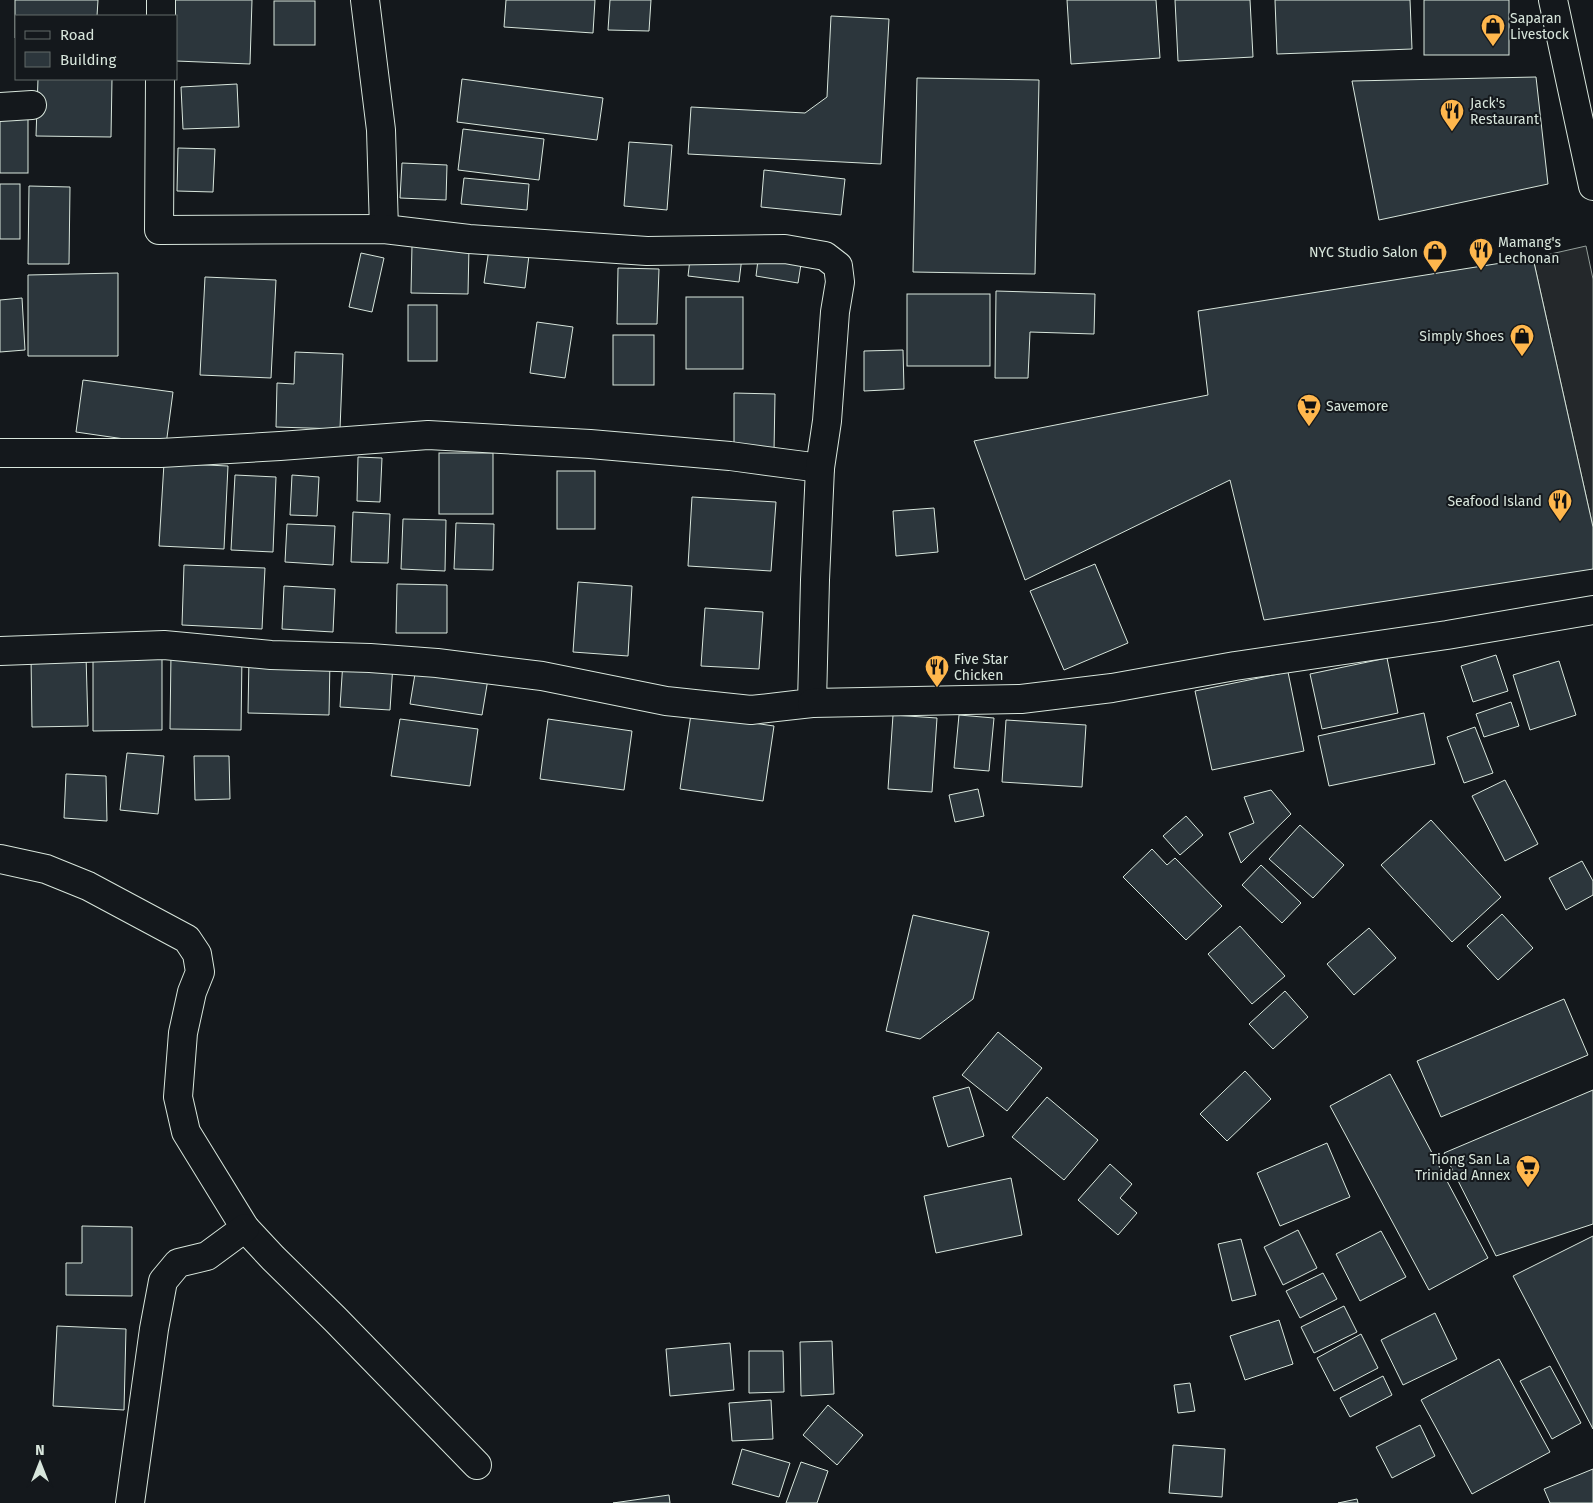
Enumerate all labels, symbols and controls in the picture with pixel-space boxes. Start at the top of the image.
place label: Saparan Livestock [1510,10,1570,43]
shop icon: Saparan Livestock [1480,13,1506,47]
legend [15,15,178,80]
text: Road [60,26,95,44]
text: Building [60,51,116,69]
place label: Jack's Restaurant [1470,95,1540,128]
restaurant icon: Jack's Restaurant [1439,98,1465,132]
place label: Mamang's Lechonan [1498,234,1562,267]
restaurant icon: Mamang's Lechonan [1468,237,1494,271]
shop icon: NYC Studio Salon [1422,239,1448,273]
place label: NYC Studio Salon [1309,244,1418,261]
shop icon: Simply Shoes [1509,323,1535,357]
place label: Simply Shoes [1419,328,1504,345]
supermarket icon: Savemore [1296,393,1322,427]
place label: Savemore [1326,398,1388,415]
restaurant icon: Seafood Island [1547,488,1573,522]
place label: Seafood Island [1447,493,1542,510]
place label: Five Star Chicken [954,651,1009,684]
restaurant icon: Five Star Chicken [924,654,950,688]
place label: Tiong San La Trinidad Annex [1415,1151,1510,1184]
supermarket icon: Tiong San La Trinidad Annex [1515,1154,1541,1188]
north arrow [15,1438,65,1488]
text: N [35,1442,45,1459]

